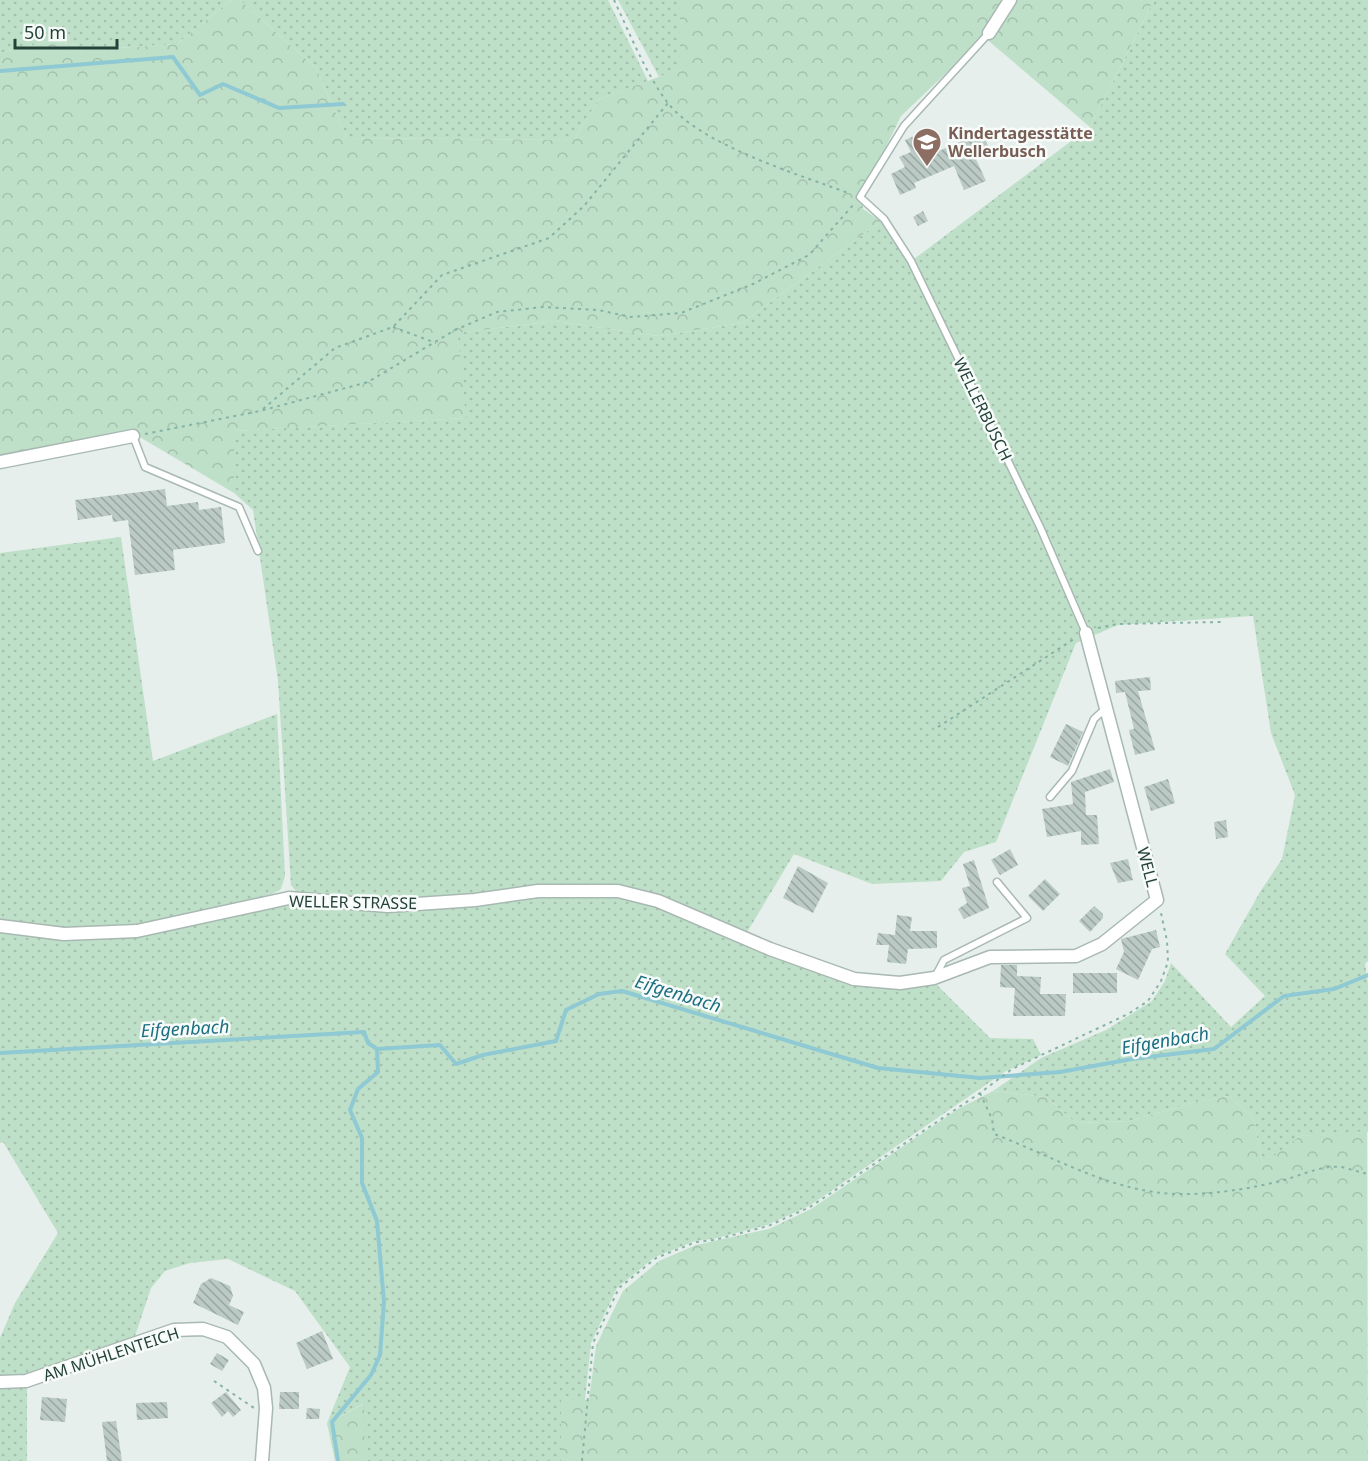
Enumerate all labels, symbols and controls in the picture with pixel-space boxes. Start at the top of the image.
scale bar [15,12,117,50]
text: 50 m [24,20,66,44]
place label: Kindertagesstätte Wellerbusch [948,122,1093,162]
school or university icon: Kindertagesstätte Wellerbusch [911,126,943,168]
street label: WELLERBUSCH [949,354,1017,464]
street label: WELL [1132,845,1164,889]
street label: WELLER STRASSE [289,890,417,914]
water label: Eifgenbach [632,969,724,1017]
water label: Eifgenbach [140,1014,230,1042]
water label: Eifgenbach [1119,1020,1211,1060]
street label: AM MÜHLENTEICH [40,1322,182,1386]

